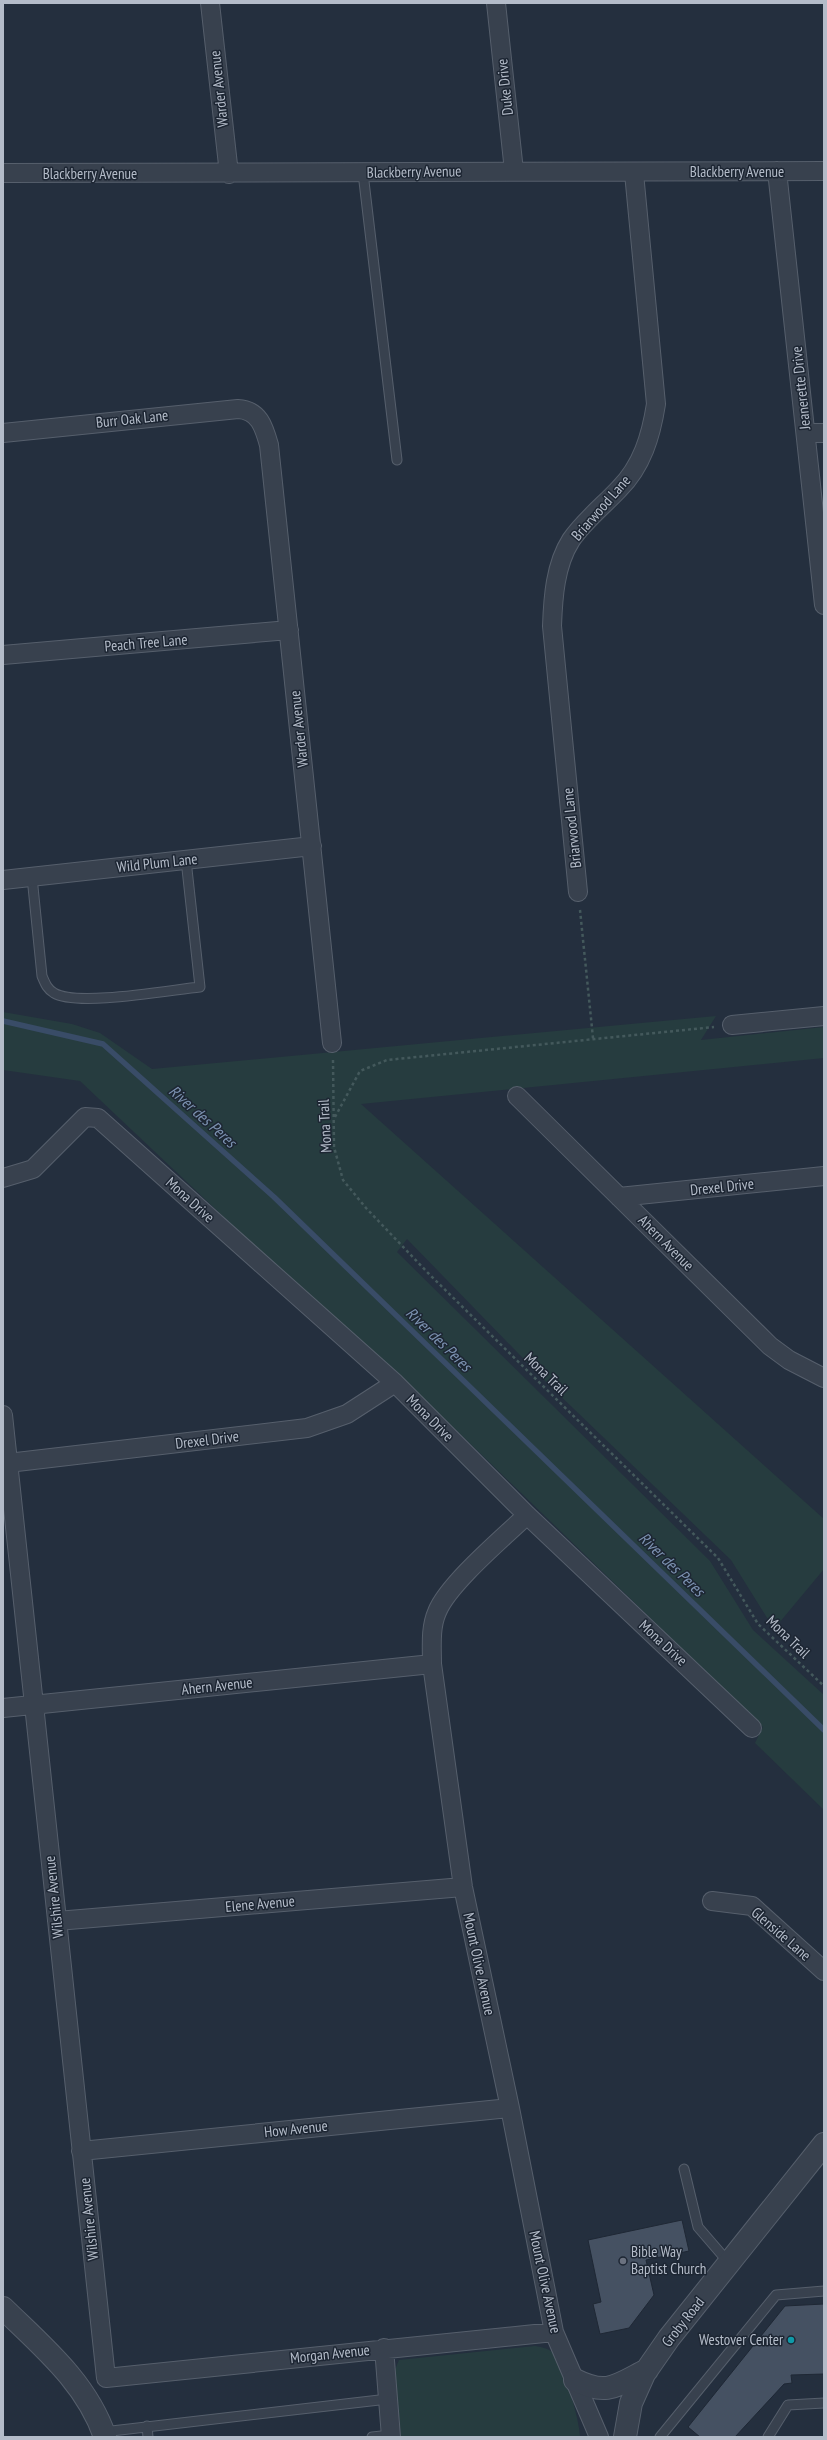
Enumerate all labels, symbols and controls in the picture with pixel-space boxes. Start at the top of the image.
street label: Warder Avenue [205,50,232,128]
street label: Duke Drive [492,58,517,116]
street label: Blackberry Avenue [367,161,461,182]
street label: Blackberry Avenue [690,162,784,181]
street label: Blackberry Avenue [43,164,137,183]
street label: Jeanerette Drive [787,345,814,432]
street label: Burr Oak Lane [95,405,169,432]
street label: Briarwood Lane [567,471,634,544]
street label: Peach Tree Lane [104,629,188,656]
street label: Warder Avenue [285,690,312,768]
street label: Briarwood Lane [558,787,585,869]
street label: Wild Plum Lane [116,849,198,876]
water label: River des Peres [165,1081,242,1153]
street label: Mona Trail [314,1098,335,1153]
street label: Mona Drive [162,1173,219,1226]
street label: Drexel Drive [689,1174,755,1199]
street label: Ahern Avenue [634,1211,698,1275]
water label: River des Peres [402,1303,477,1376]
street label: Mona Trail [520,1348,573,1399]
street label: Mona Drive [403,1390,458,1445]
street label: Drexel Drive [174,1426,240,1453]
water label: River des Peres [635,1528,710,1601]
street label: Mona Trail [762,1611,815,1662]
street label: Mona Drive [635,1616,691,1670]
street label: Ahern Avenue [181,1672,253,1699]
street label: Wilshire Avenue [40,1855,67,1939]
street label: Elene Avenue [224,1891,295,1916]
street label: Glenside Lane [748,1903,815,1965]
street label: Mount Olive Avenue [459,1911,500,2017]
street label: How Avenue [263,2116,329,2141]
street label: Wilshire Avenue [75,2177,102,2261]
street label: Mount Olive Avenue [525,2229,566,2335]
place label: Bible Way Baptist Church [631,2242,706,2278]
marker: Bible Way Baptist Church [618,2256,628,2266]
street label: Groby Road [657,2293,708,2351]
place label: Westover Center [699,2330,784,2349]
marker: Westover Center [786,2335,796,2345]
street label: Morgan Avenue [289,2340,371,2367]

